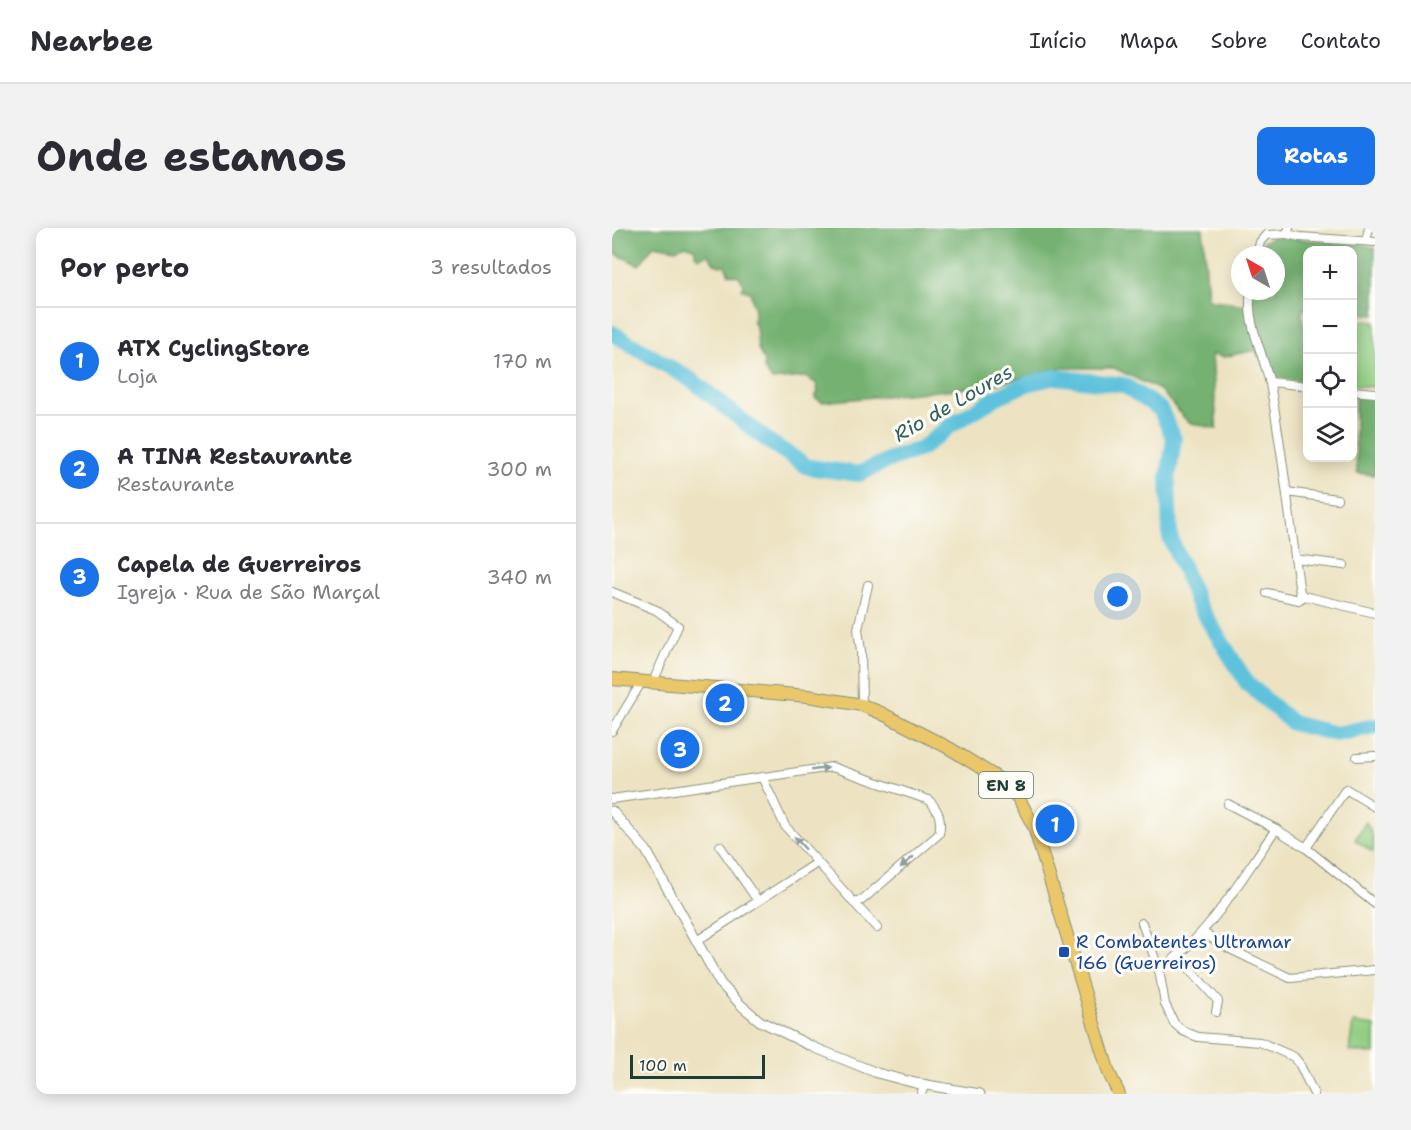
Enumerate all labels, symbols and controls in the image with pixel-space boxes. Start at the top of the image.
text: Nearbee [30,22,153,60]
text: Início [1029,27,1087,55]
text: Mapa [1120,27,1178,55]
text: Sobre [1211,27,1268,55]
text: Contato [1301,27,1381,55]
button: Rotas [1257,127,1375,185]
text: Onde estamos [36,128,347,184]
north arrow [1231,246,1285,300]
map controls [1303,246,1357,462]
button: + [1303,246,1357,300]
text: Por perto [60,250,189,285]
text: 3 resultados [430,254,552,280]
button: − [1303,300,1357,354]
text: ATX CyclingStore [117,334,310,363]
text: 1 [75,348,84,374]
text: 170 m [493,348,552,374]
button: locate [1303,354,1357,408]
water label: Rio de Loures [889,358,1017,448]
text: Loja [117,363,157,389]
button: layers [1303,408,1357,462]
text: A TINA Restaurante [117,442,352,471]
text: 2 [73,456,87,482]
text: 300 m [486,456,552,482]
text: Restaurante [117,471,235,497]
text: Capela de Guerreiros [117,550,361,579]
text: 3 [73,564,87,590]
text: 340 m [487,564,552,590]
text: Igreja · Rua de São Marçal [117,579,380,605]
your location [1103,582,1132,611]
pin: 2 [706,680,744,726]
pin: 3 [660,726,700,772]
one-way arrow [811,765,830,774]
road number: EN 8 [979,772,1033,798]
pin: 1 [1036,802,1074,846]
one-way arrow [794,836,807,851]
one-way arrow [899,856,915,869]
place label: R Combatentes Ultramar 166 (Guerreiros) [1076,930,1292,975]
marker: R Combatentes Ultramar 166 (Guerreiros) [1057,945,1071,959]
scale bar [630,1052,765,1080]
text: 100 m [639,1055,687,1076]

